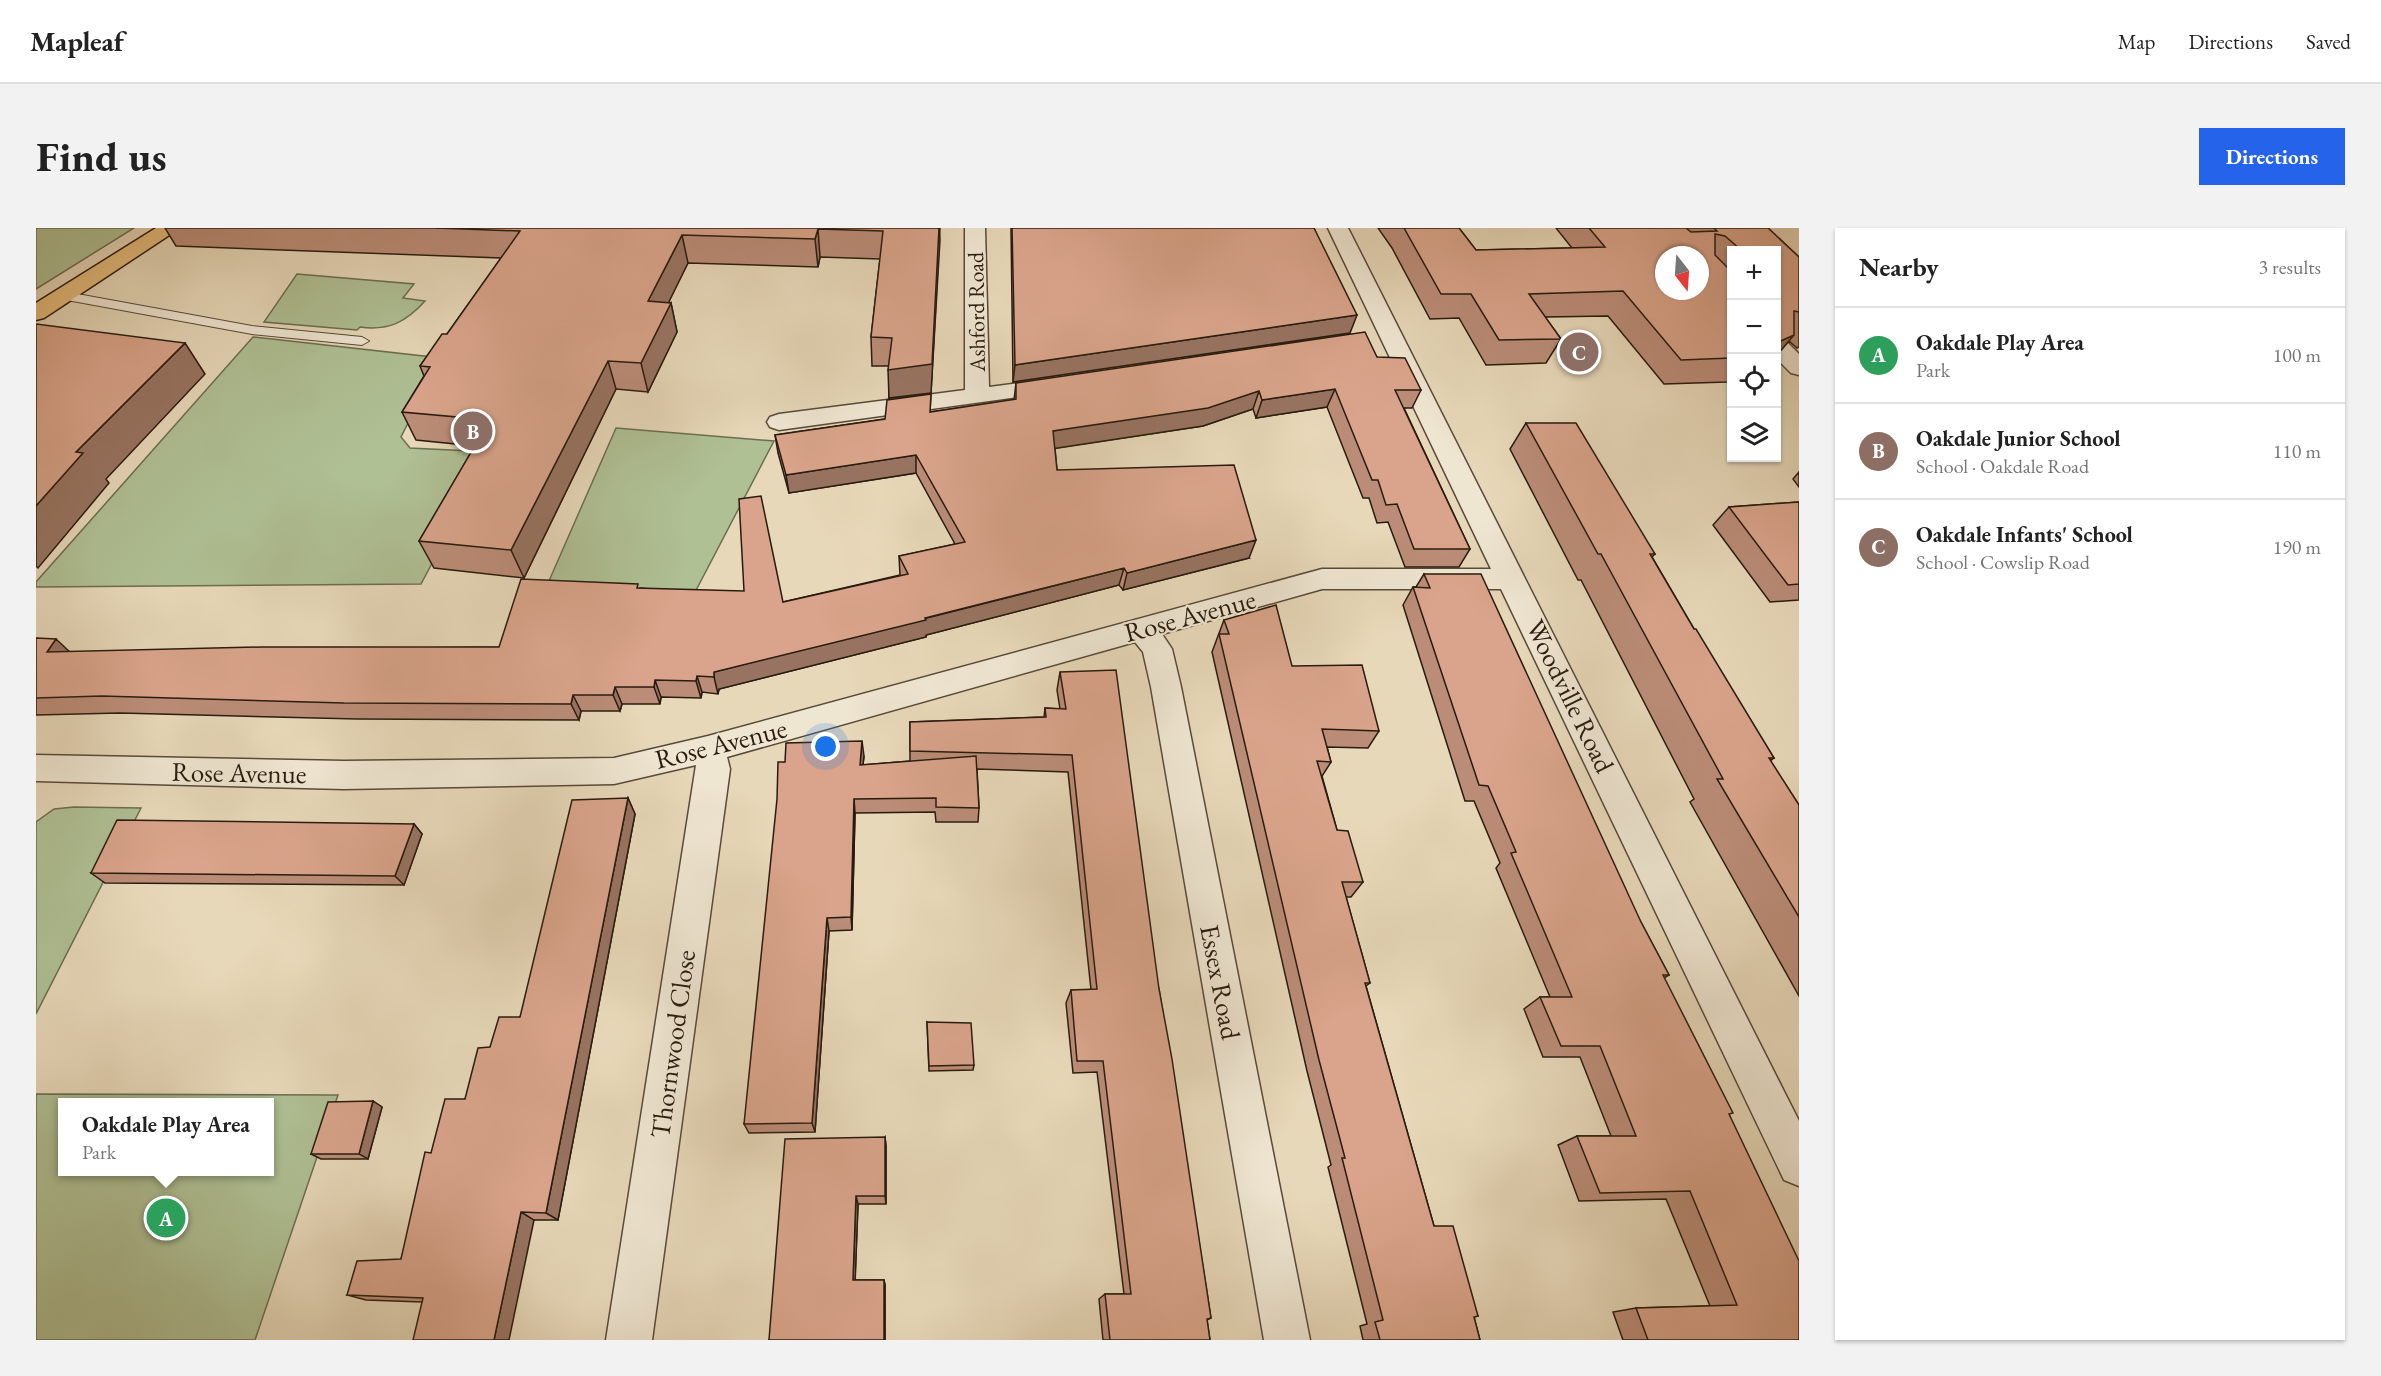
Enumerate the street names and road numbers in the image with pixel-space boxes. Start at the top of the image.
street label: Ashford Road [961,251,992,373]
street label: Rose Avenue [1120,581,1259,650]
street label: Woodville Road [1518,613,1623,778]
street label: Rose Avenue [651,710,790,777]
street label: Rose Avenue [171,754,307,791]
street label: Essex Road [1192,921,1249,1043]
street label: Thornwood Close [642,947,703,1140]

